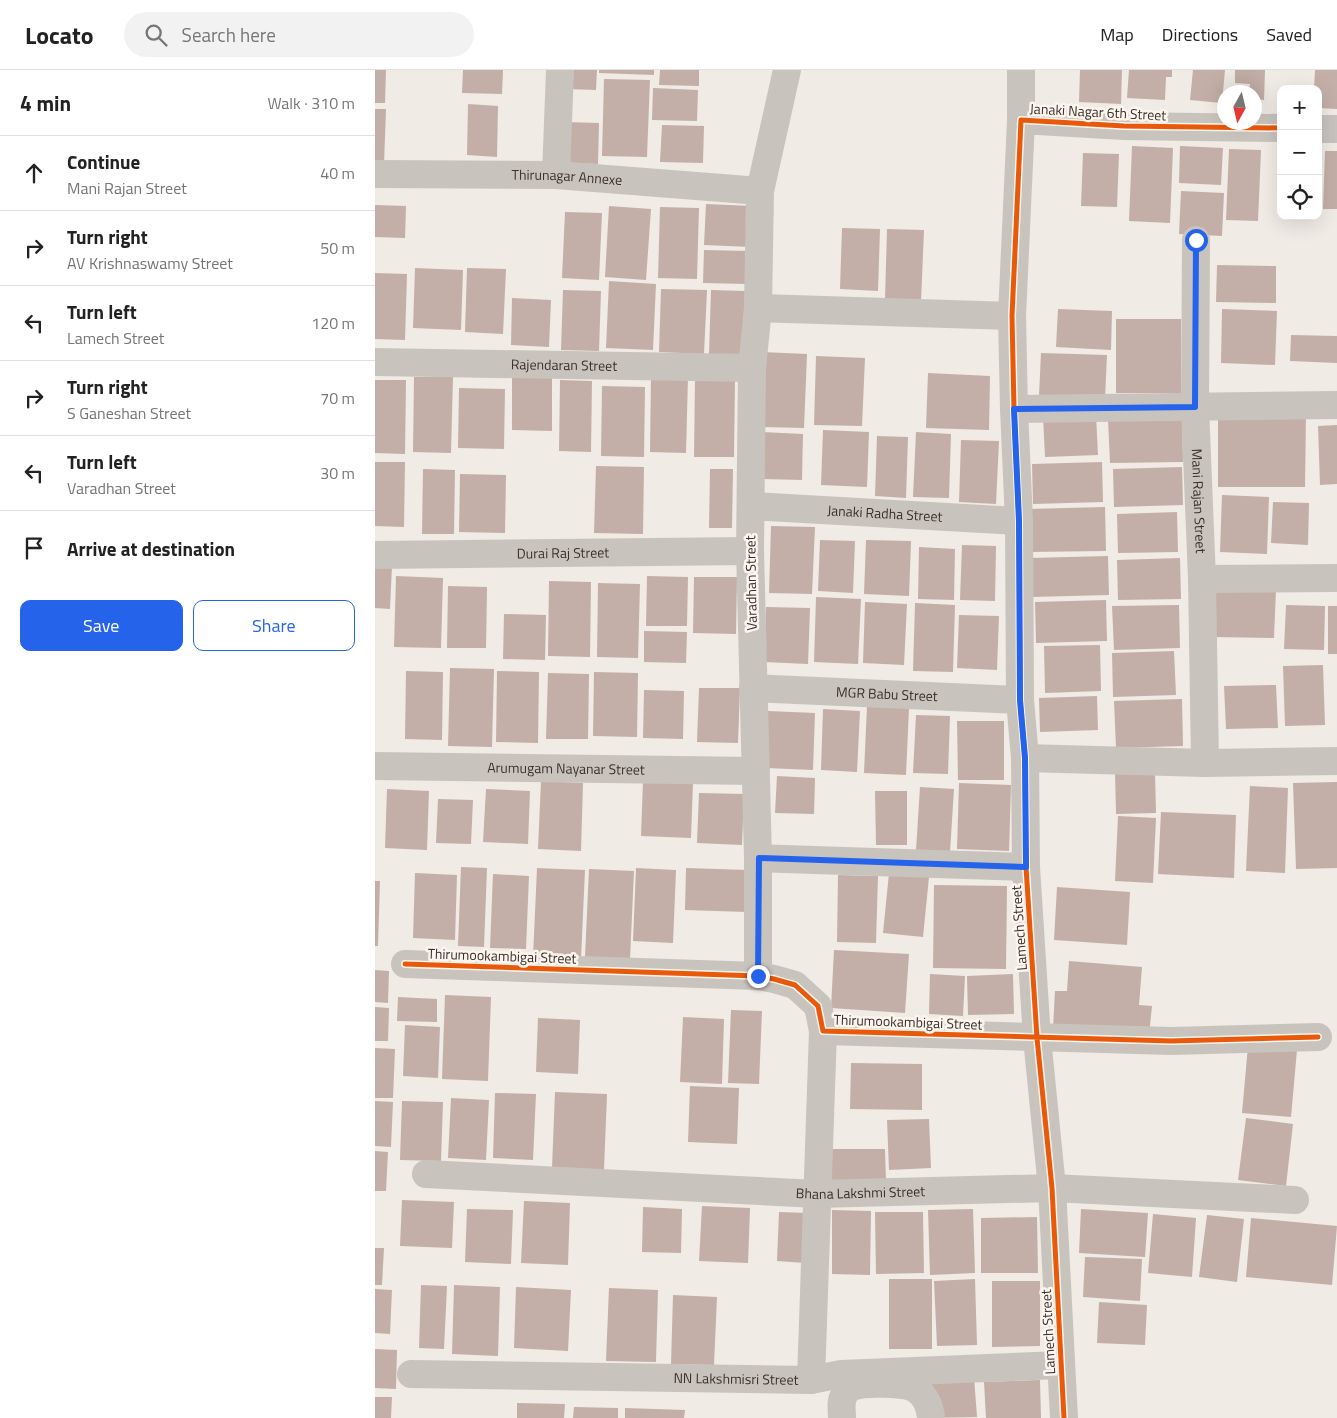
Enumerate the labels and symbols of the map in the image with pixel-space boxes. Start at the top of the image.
north arrow [1217,85,1262,130]
street label: Janaki Nagar 6th Street [1029,97,1167,126]
street label: Thirunagar Annexe [512,164,623,190]
route start [1185,229,1208,252]
street label: Rajendaran Street [511,353,617,376]
street label: Mani Rajan Street [1187,448,1212,554]
street label: Janaki Radha Street [827,499,943,527]
street label: Varadhan Street [739,535,762,631]
street label: Durai Raj Street [517,542,609,563]
street label: MGR Babu Street [836,681,938,706]
street label: Arumugam Nayanar Street [487,756,645,780]
street label: Lamech Street [1005,885,1032,971]
street label: Thirumookambigai Street [427,942,577,969]
route end [747,965,770,988]
street label: Thirumookambigai Street [833,1008,983,1035]
street label: Bhana Lakshmi Street [795,1180,925,1204]
street label: Lamech Street [1035,1289,1060,1375]
street label: NN Lakshmisri Street [673,1367,799,1390]

